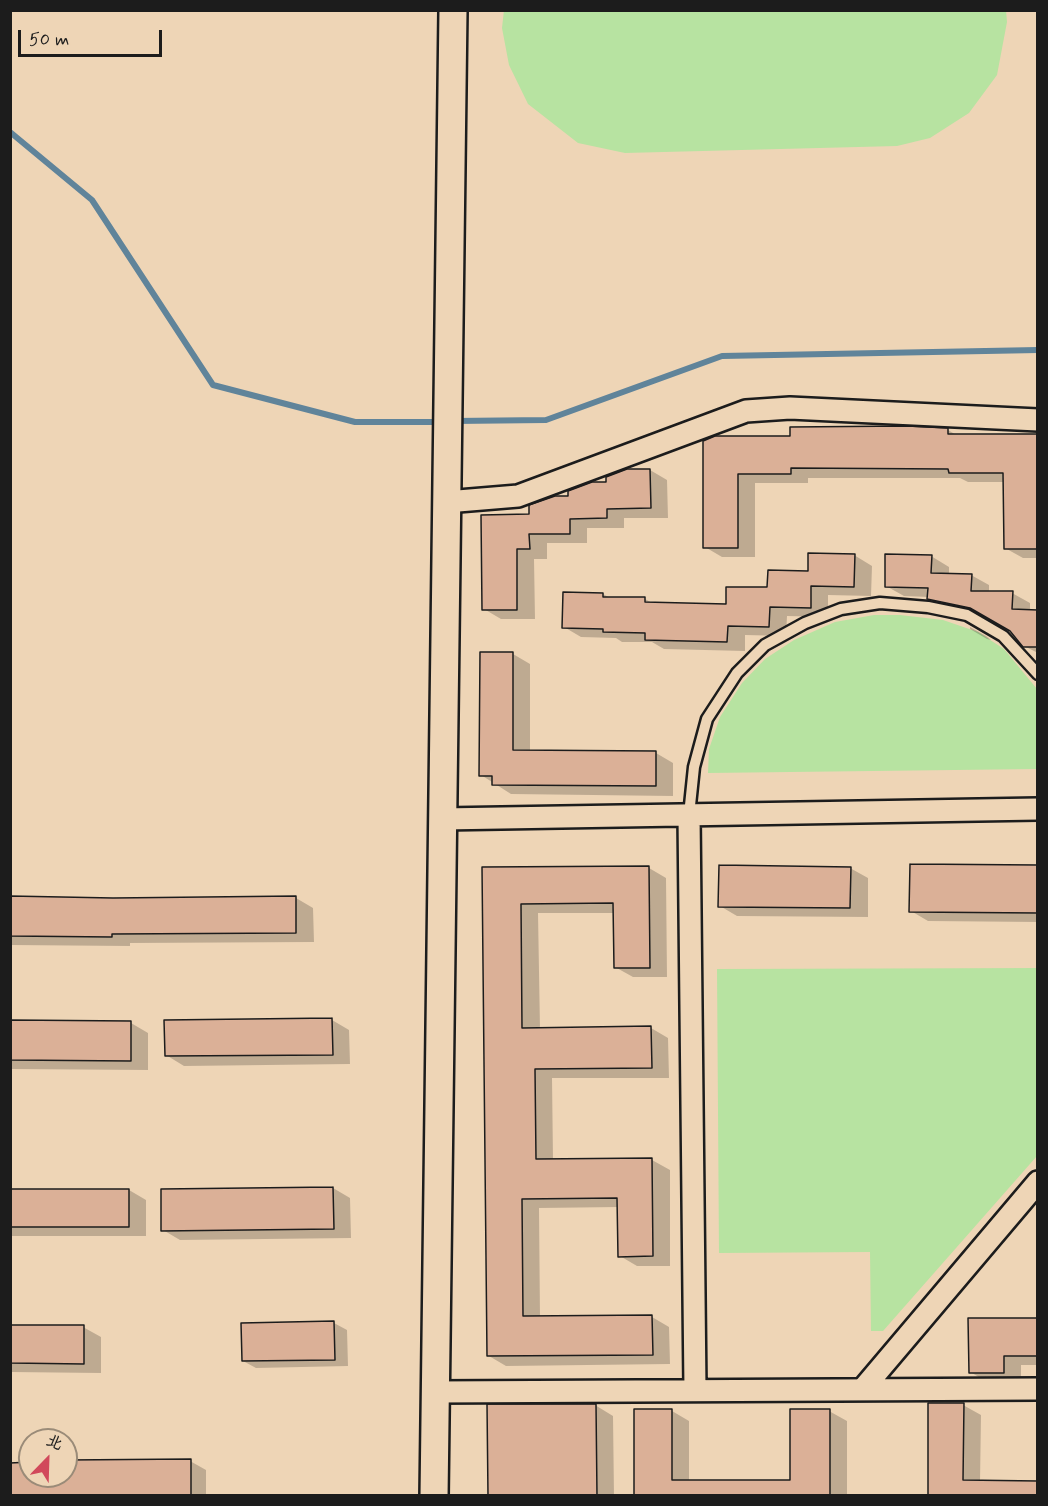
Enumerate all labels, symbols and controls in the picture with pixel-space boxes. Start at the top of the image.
scale bar [21,18,165,56]
text: 50 m [29,28,69,52]
north arrow [18,1428,78,1488]
text: 北 [43,1430,66,1456]

